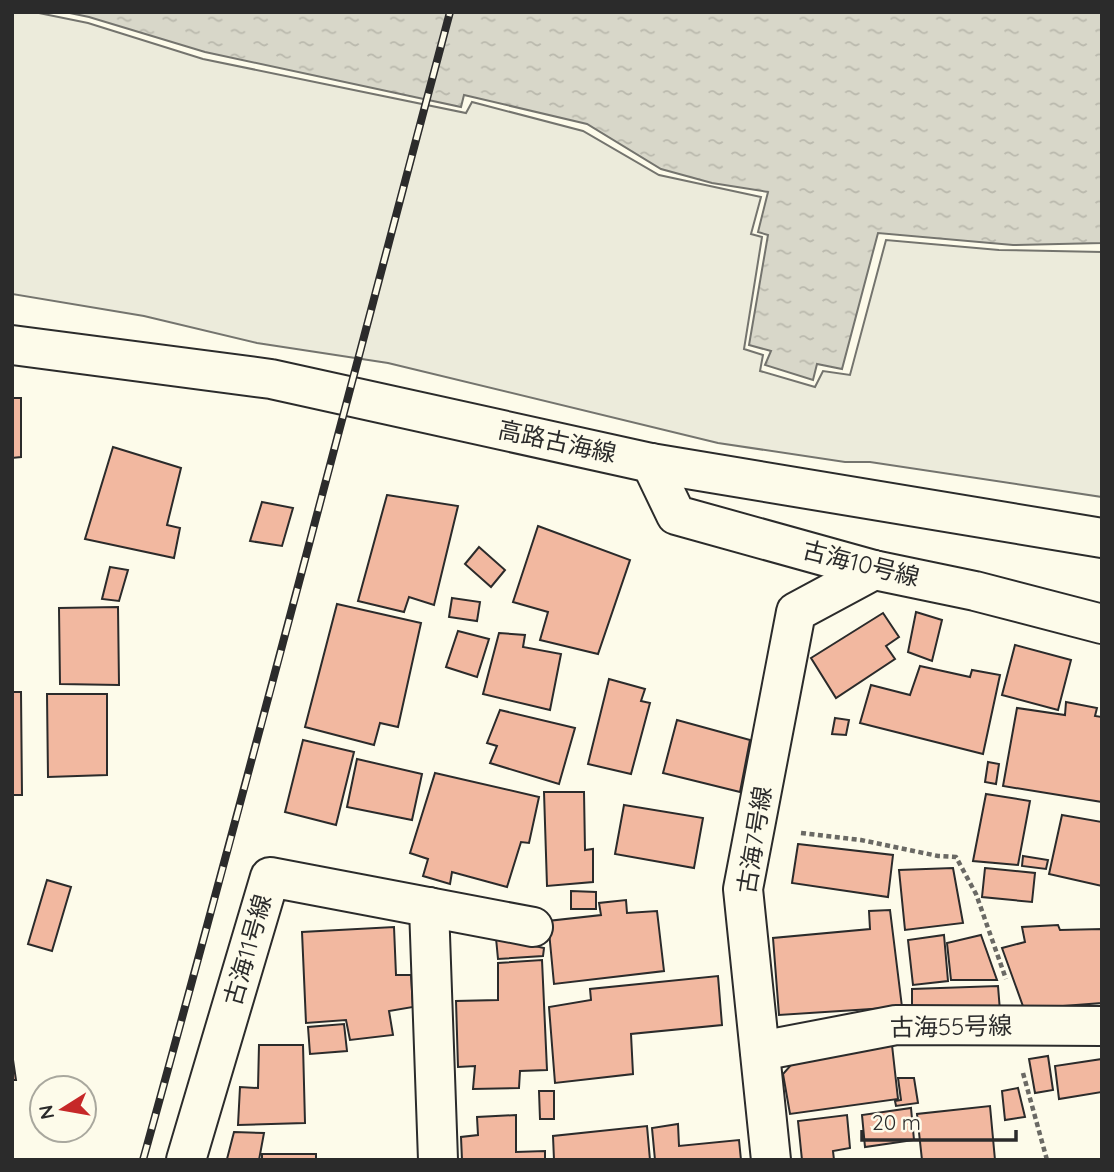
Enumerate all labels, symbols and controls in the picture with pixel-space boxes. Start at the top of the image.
street label: 高路古海線 [495,414,619,468]
street label: 古海10号線 [800,534,923,592]
street label: 古海7号線 [731,784,777,896]
street label: 古海11号線 [217,891,277,1009]
street label: 古海55号線 [890,1010,1012,1042]
north arrow [28,1074,98,1144]
scale bar [862,1098,1016,1142]
text: N [33,1103,59,1121]
text: 20 m [872,1109,921,1135]

